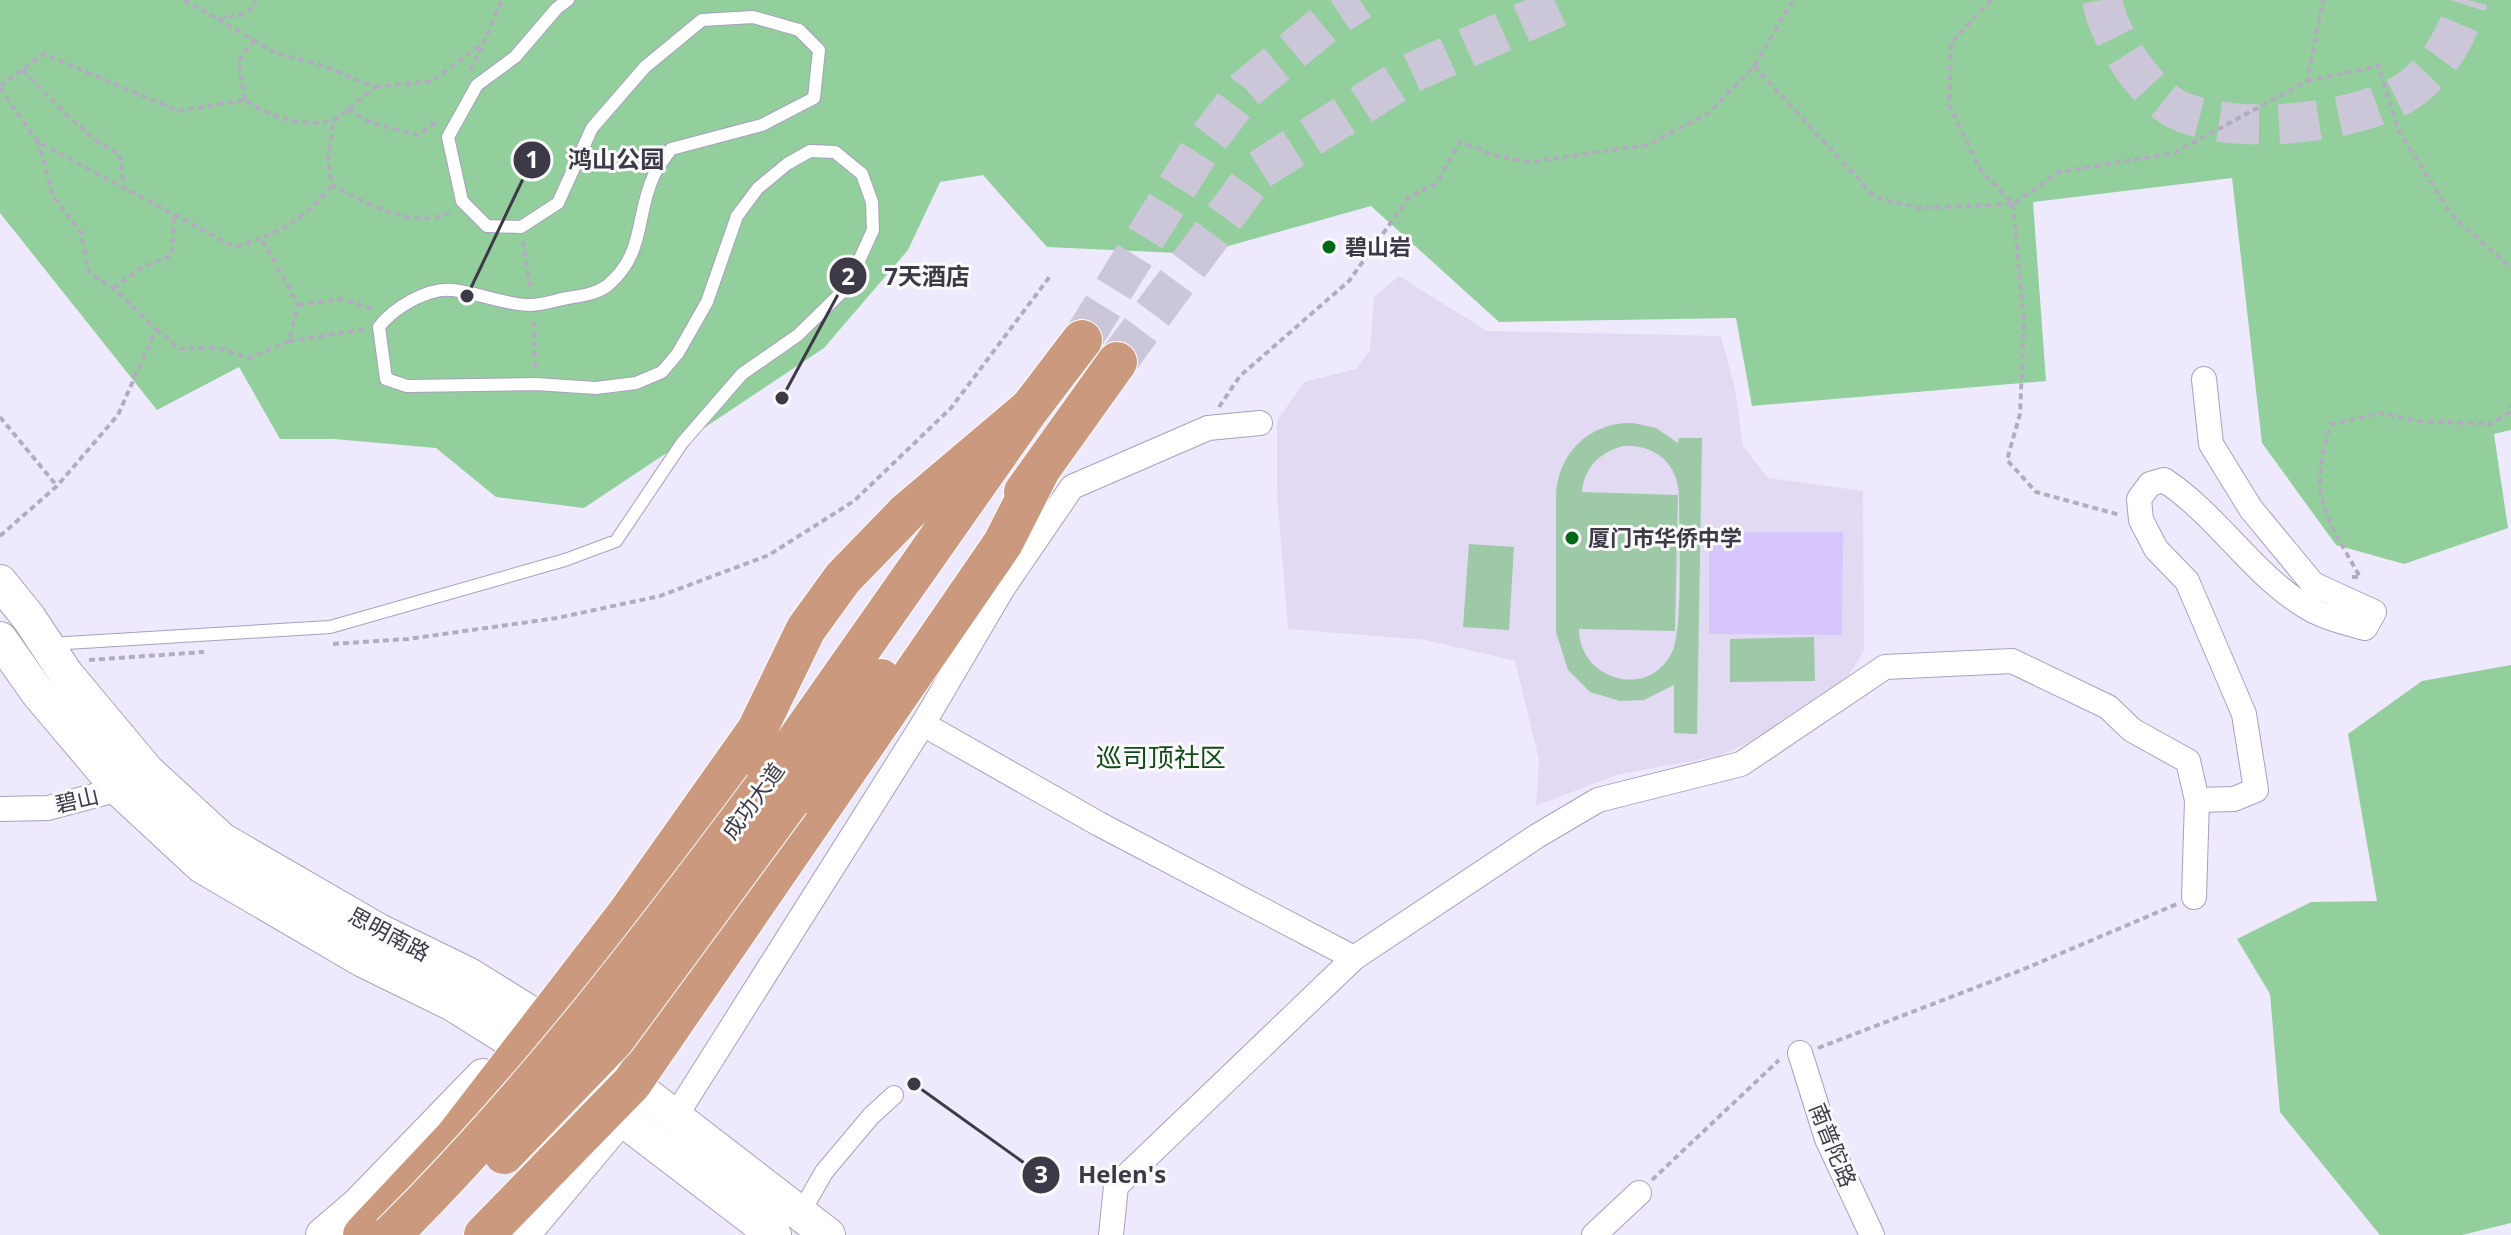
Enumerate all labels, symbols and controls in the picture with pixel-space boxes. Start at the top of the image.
callout: 鸿山公园 [512,136,680,184]
text: 1 [525,142,539,175]
text: 鸿山公园 [568,142,664,175]
place label: 碧山岩 [1345,231,1411,261]
marker: 碧山岩 [1320,238,1338,256]
callout: 7天酒店 [828,252,986,300]
text: 2 [841,259,855,292]
text: 7天酒店 [884,259,970,292]
place label: 厦门市华侨中学 [1588,522,1742,552]
marker: 厦门市华侨中学 [1563,529,1581,547]
district label: 巡司顶社区 [1096,739,1226,775]
street label: 成功大道 [714,756,790,845]
street label: 碧山 [52,779,102,819]
street label: 思明南路 [344,899,435,967]
street label: 南普陀路 [1804,1098,1864,1191]
callout: Helen's [1021,1151,1182,1199]
text: 3 [1034,1157,1048,1190]
text: Helen's [1078,1157,1166,1190]

